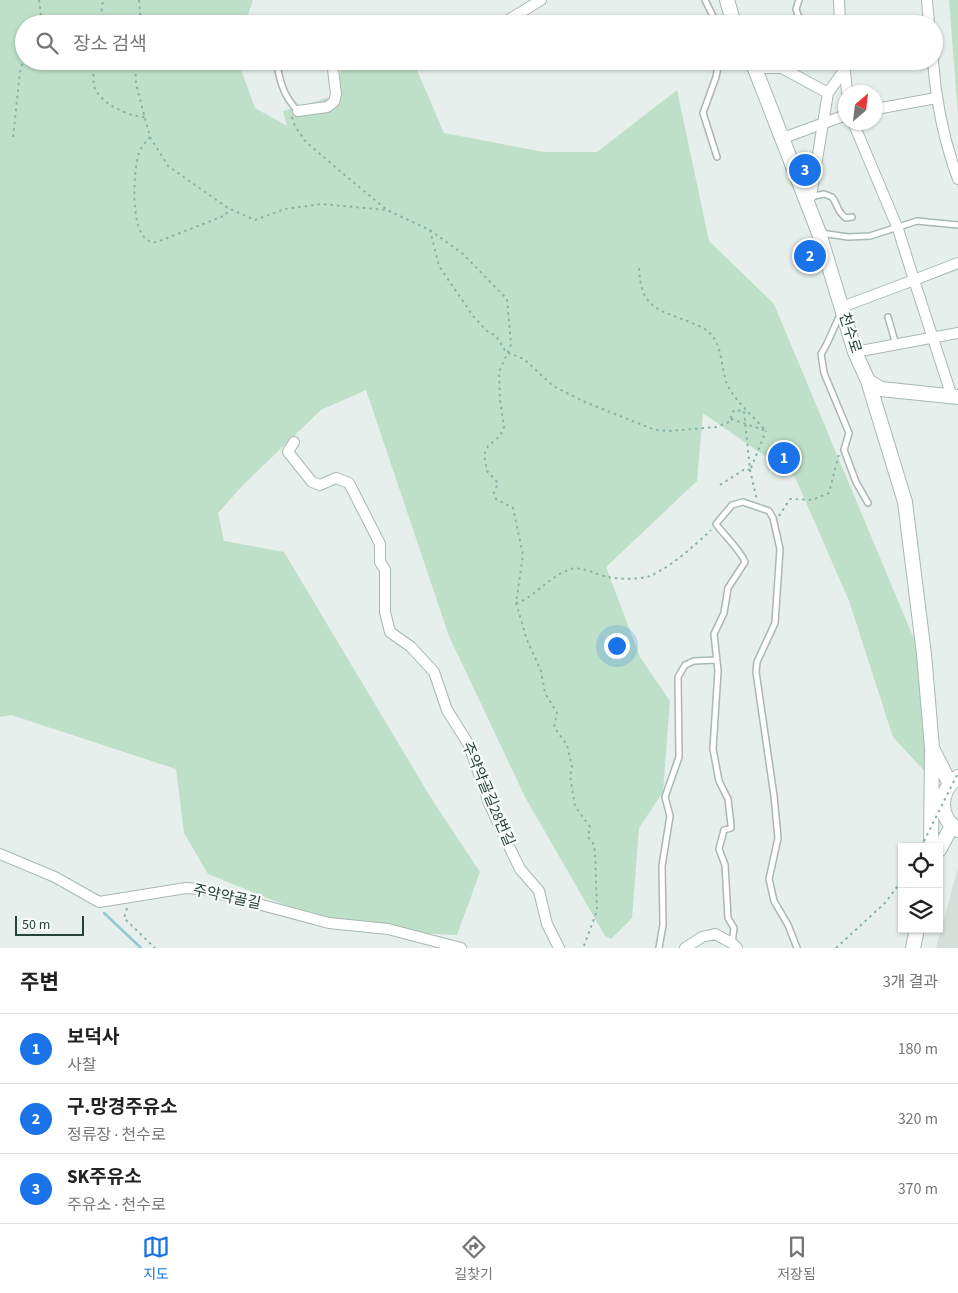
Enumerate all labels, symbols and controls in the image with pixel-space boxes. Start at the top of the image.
search box [15,15,943,70]
icon: search [33,29,61,57]
text: 장소 검색 [73,31,147,58]
north arrow [838,85,883,130]
pin: 3 [789,151,821,189]
pin: 2 [794,237,826,275]
street label: 천수로 [834,310,866,356]
pin: 1 [768,439,800,477]
your location [604,633,630,659]
street label: 주약약골길28번길 [457,739,519,849]
map controls [898,843,943,933]
button: locate [898,843,943,888]
street label: 주약약골길 [191,880,263,914]
button: layers [898,888,943,933]
scale bar [15,913,84,936]
text: 50 m [22,915,50,935]
text: 주변 [20,967,59,997]
text: 3개 결과 [883,971,938,993]
text: 보덕사 [67,1024,119,1051]
text: 1 [32,1038,40,1060]
text: 180 m [898,1038,938,1060]
text: 사찰 [67,1054,96,1076]
text: 구.망경주유소 [67,1094,178,1121]
text: 2 [32,1108,40,1130]
text: 320 m [898,1108,938,1130]
text: 정류장 · 천수로 [67,1124,166,1146]
text: SK주유소 [67,1164,142,1191]
text: 3 [32,1178,40,1200]
text: 370 m [898,1178,938,1200]
text: 주유소 · 천수로 [67,1194,166,1216]
tab: 지도 [142,1233,170,1285]
tab: 길찾기 [454,1233,493,1285]
tab: 저장됨 [777,1233,816,1285]

